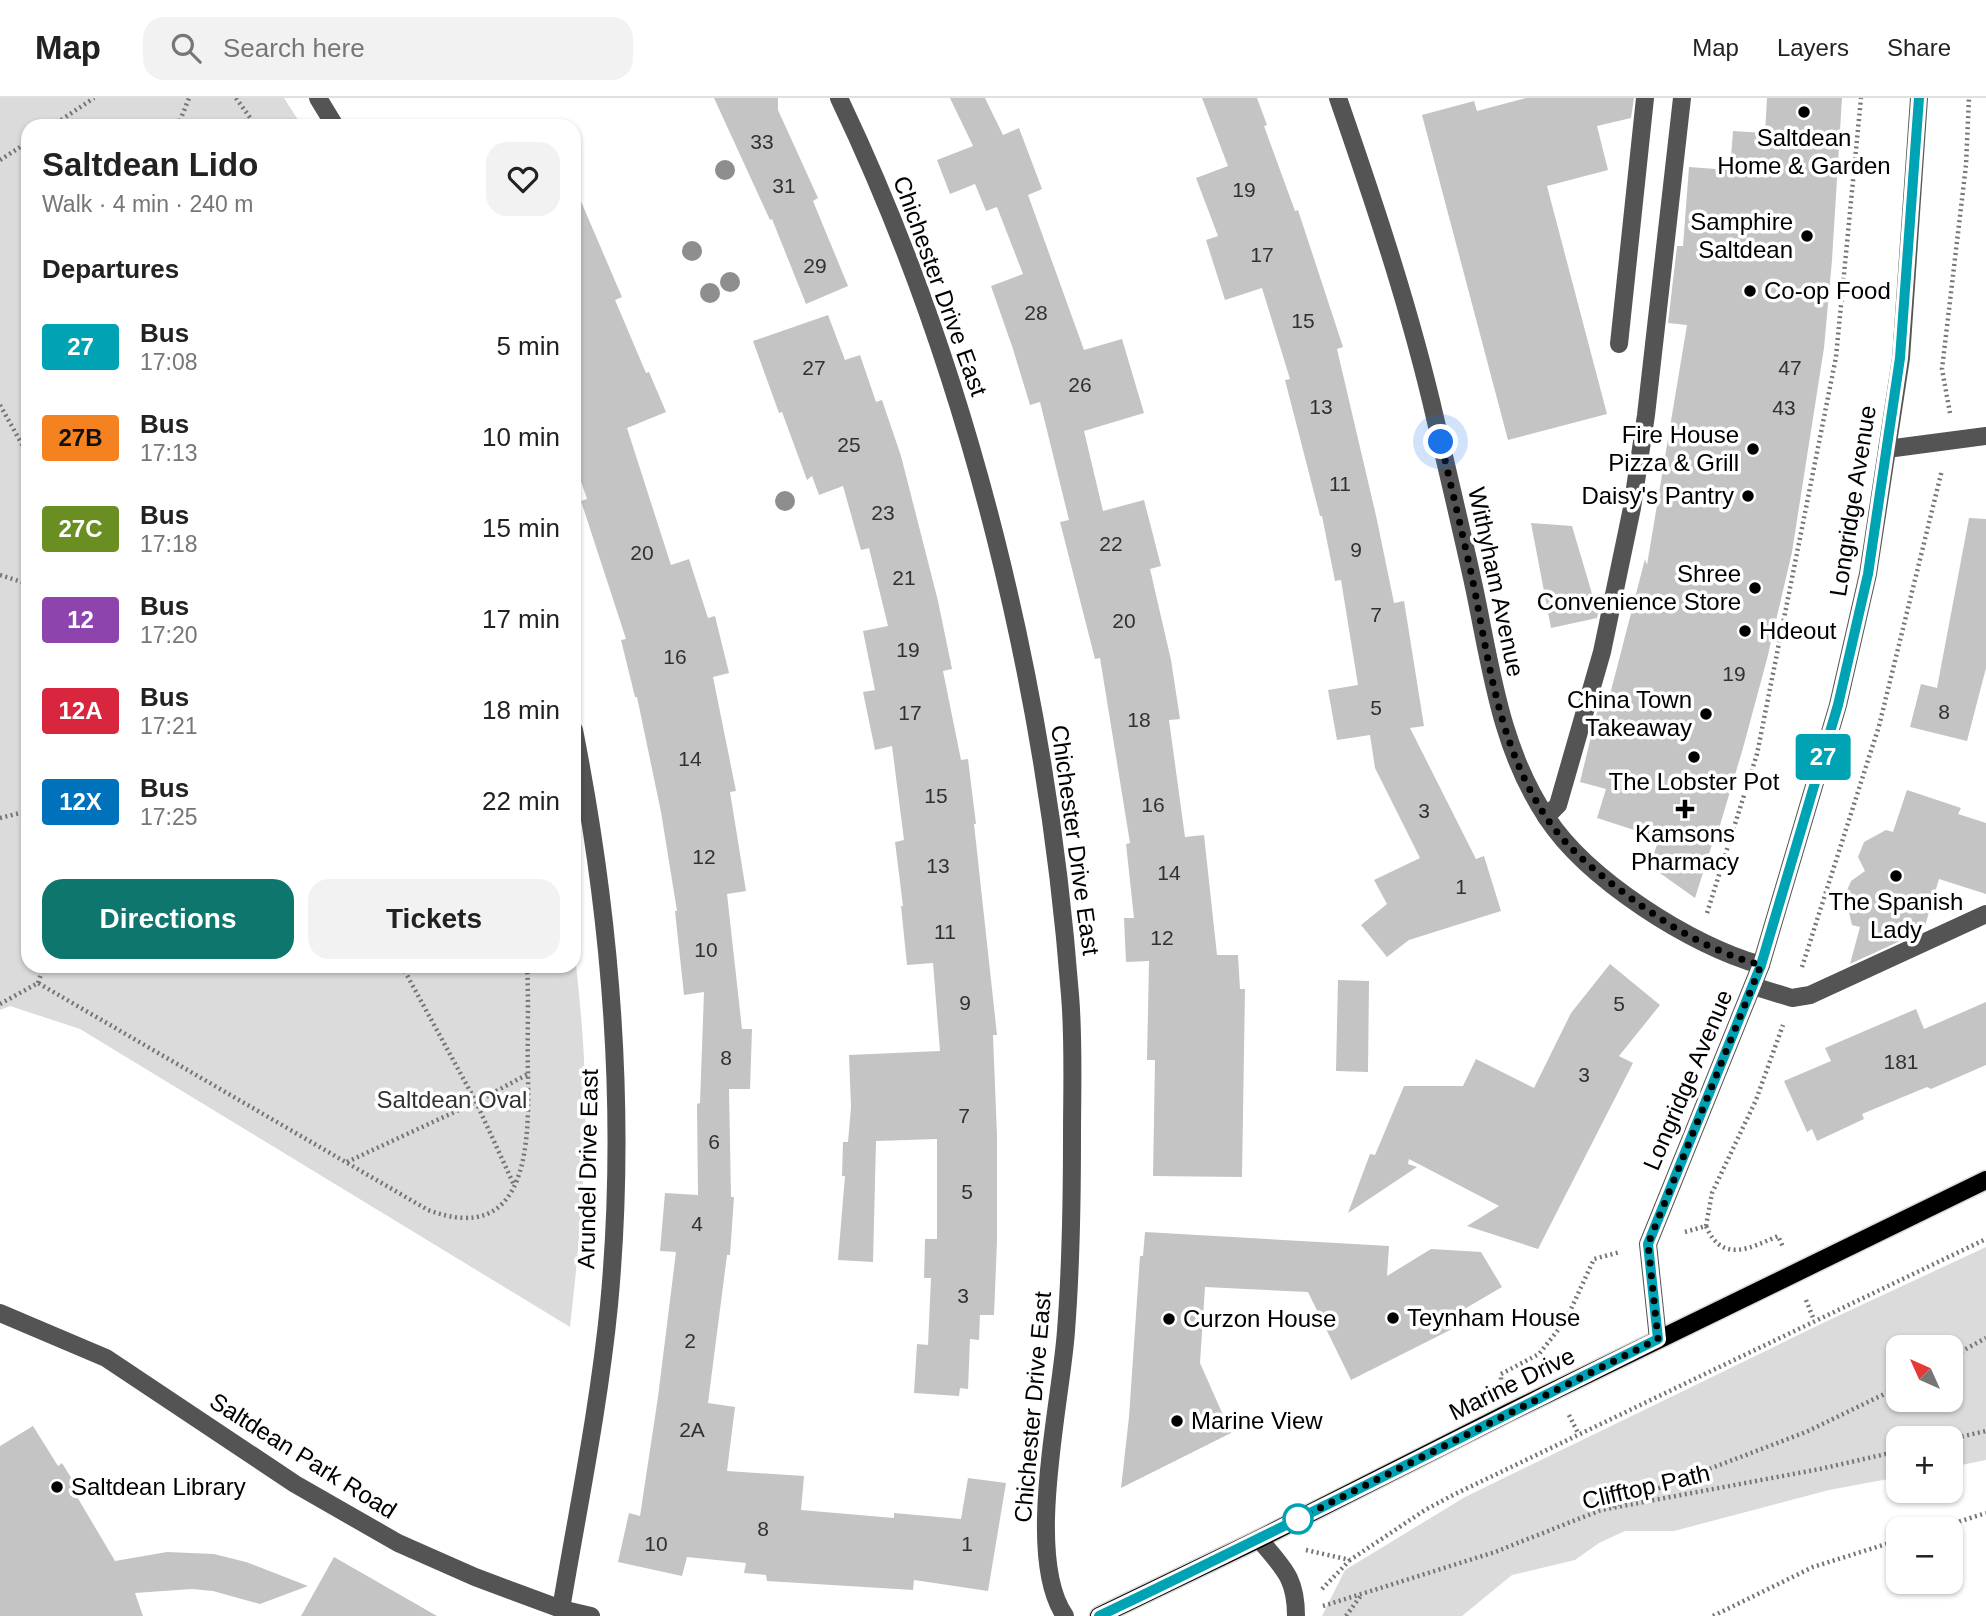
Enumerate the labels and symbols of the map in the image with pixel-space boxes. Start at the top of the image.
marker: Saltdean Home & Garden [1796,104,1812,120]
place label: Saltdean Home & Garden [1717,124,1891,179]
house number: 33 [750,130,774,153]
street label: Chichester Drive East [888,172,993,400]
house number: 31 [772,174,796,197]
house number: 19 [1232,178,1256,201]
place label: Samphire Saltdean [1690,208,1793,263]
marker: Samphire Saltdean [1799,228,1815,244]
house number: 17 [1250,243,1274,266]
house number: 29 [803,254,827,277]
place label: Co-op Food [1764,277,1891,304]
marker: Co-op Food [1742,283,1758,299]
house number: 28 [1024,301,1048,324]
house number: 15 [1291,309,1315,332]
house number: 27 [802,356,826,379]
house number: 47 [1778,356,1802,379]
house number: 26 [1068,373,1092,396]
house number: 13 [1309,395,1333,418]
house number: 43 [1772,396,1796,419]
street label: Longridge Avenue [1824,403,1881,598]
place label: Fire House Pizza & Grill [1608,421,1739,476]
your location [1423,424,1458,459]
house number: 25 [837,433,861,456]
marker: Fire House Pizza & Grill [1745,441,1761,457]
house number: 11 [1329,472,1351,495]
place label: Daisy's Pantry [1581,482,1734,509]
street label: Withyham Avenue [1463,485,1530,679]
marker: Daisy's Pantry [1740,488,1756,504]
house number: 23 [871,501,895,524]
house number: 22 [1099,532,1123,555]
house number: 9 [1350,538,1362,561]
house number: 20 [630,541,654,564]
place label: Shree Convenience Store [1537,560,1741,615]
house number: 21 [892,566,916,589]
marker: Shree Convenience Store [1747,580,1763,596]
house number: 7 [1370,603,1382,626]
house number: 20 [1112,609,1136,632]
place label: Hdeout [1759,617,1837,644]
marker: Hdeout [1737,623,1753,639]
house number: 19 [896,638,920,661]
house number: 16 [663,645,687,668]
house number: 19 [1722,662,1746,685]
place label: China Town Takeaway [1567,686,1692,741]
house number: 5 [1370,696,1382,719]
house number: 8 [1938,700,1950,723]
house number: 17 [898,701,922,724]
marker: China Town Takeaway [1698,706,1714,722]
house number: 18 [1127,708,1151,731]
street label: Chichester Drive East [1046,723,1105,957]
line badge: 27 [1792,734,1854,780]
house number: 14 [678,747,702,770]
marker: The Lobster Pot [1686,749,1702,765]
place label: The Lobster Pot [1609,768,1780,795]
house number: 15 [924,784,948,807]
house number: 16 [1141,793,1165,816]
house number: 3 [1418,799,1430,822]
marker: Kamsons Pharmacy [1677,801,1693,817]
place label: Kamsons Pharmacy [1631,820,1739,875]
house number: 12 [692,845,716,868]
house number: 13 [926,854,950,877]
house number: 14 [1157,861,1181,884]
marker: The Spanish Lady [1888,868,1904,884]
house number: 1 [1455,875,1467,898]
place label: The Spanish Lady [1829,888,1963,943]
house number: 11 [934,920,956,943]
house number: 12 [1150,926,1174,949]
house number: 10 [694,938,718,961]
street label: Longridge Avenue [1637,986,1738,1174]
house number: 9 [959,991,971,1014]
house number: 5 [1613,992,1625,1015]
house number: 8 [720,1046,732,1069]
house number: 181 [1883,1050,1919,1073]
house number: 3 [1578,1063,1590,1086]
street label: Arundel Drive East [572,1068,603,1269]
park label: Saltdean Oval [377,1086,527,1113]
house number: 7 [958,1104,970,1127]
house number: 6 [708,1130,720,1153]
house number: 5 [961,1180,973,1203]
house number: 4 [691,1212,703,1235]
house number: 3 [957,1284,969,1307]
street label: Chichester Drive East [1009,1290,1056,1524]
place label: Teynham House [1407,1304,1580,1331]
place label: Curzon House [1183,1305,1336,1332]
marker: Teynham House [1385,1310,1401,1326]
marker: Curzon House [1161,1311,1177,1327]
house number: 2 [684,1329,696,1352]
north arrow [1886,1335,1964,1412]
street label: Marine Drive [1445,1342,1579,1426]
street label: Saltdean Park Road [205,1387,402,1524]
place label: Marine View [1191,1407,1323,1434]
marker: Marine View [1169,1413,1185,1429]
house number: 2A [679,1418,705,1441]
street label: Clifftop Path [1579,1459,1712,1514]
place label: Saltdean Library [71,1473,246,1500]
marker: Saltdean Library [49,1479,65,1495]
unlabelled marker [1283,1504,1313,1534]
house number: 8 [757,1517,769,1540]
house number: 10 [644,1532,668,1555]
house number: 1 [961,1532,973,1555]

